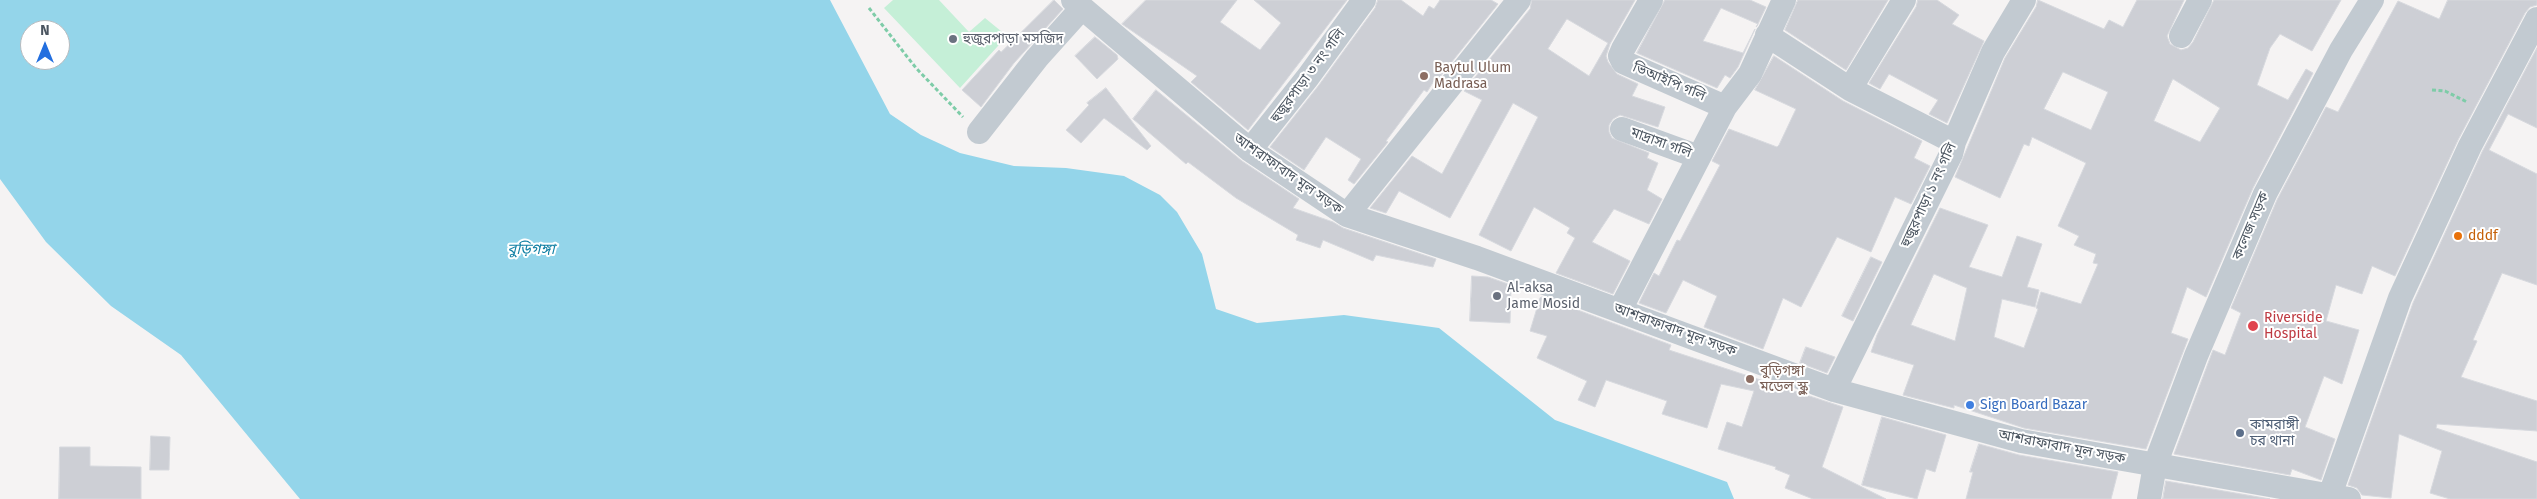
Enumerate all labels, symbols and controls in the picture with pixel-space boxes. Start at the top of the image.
north arrow [20,20,70,70]
text: N [40,22,50,39]
street label: হুজুরপাড়া ৩ নং গলি [1267,26,1349,126]
place label: হুজুরপাড়া মসজিদ [963,31,1063,47]
marker: হুজুরপাড়া মসজিদ [947,33,959,45]
street label: ভিআইপি গলি [1630,59,1708,105]
place label: Baytul Ulum Madrasa [1434,60,1511,92]
marker: Baytul Ulum Madrasa [1418,70,1430,82]
street label: মাদ্রাসা গলি [1628,124,1694,162]
street label: আশরাফাবাদ মূল সড়ক [1230,130,1346,218]
street label: হুজুরপাড়া ১ নং গলি [1898,140,1960,250]
street label: কলেজ সড়ক [2229,189,2273,263]
place label: dddf [2468,228,2498,244]
marker: dddf [2452,230,2464,242]
water label: বুড়িগঙ্গা [507,241,555,259]
place label: Al-aksa Jame Mosid [1507,280,1580,312]
marker: Al-aksa Jame Mosid [1491,290,1503,302]
street label: আশরাফাবাদ মূল সড়ক [1611,300,1739,360]
place label: Riverside Hospital [2264,310,2323,342]
marker: Riverside Hospital [2246,319,2260,333]
place label: বুড়িগঙ্গা মডেল স্কুল [1760,363,1808,396]
marker: বুড়িগঙ্গা মডেল স্কুল [1744,373,1756,385]
place label: Sign Board Bazar [1980,397,2087,413]
marker: Sign Board Bazar [1964,399,1976,411]
place label: কামরাঙ্গী চর থানা [2250,417,2299,450]
street label: আশরাফাবাদ মূল সড়ক [1997,426,2127,468]
marker: কামরাঙ্গী চর থানা [2234,427,2246,439]

